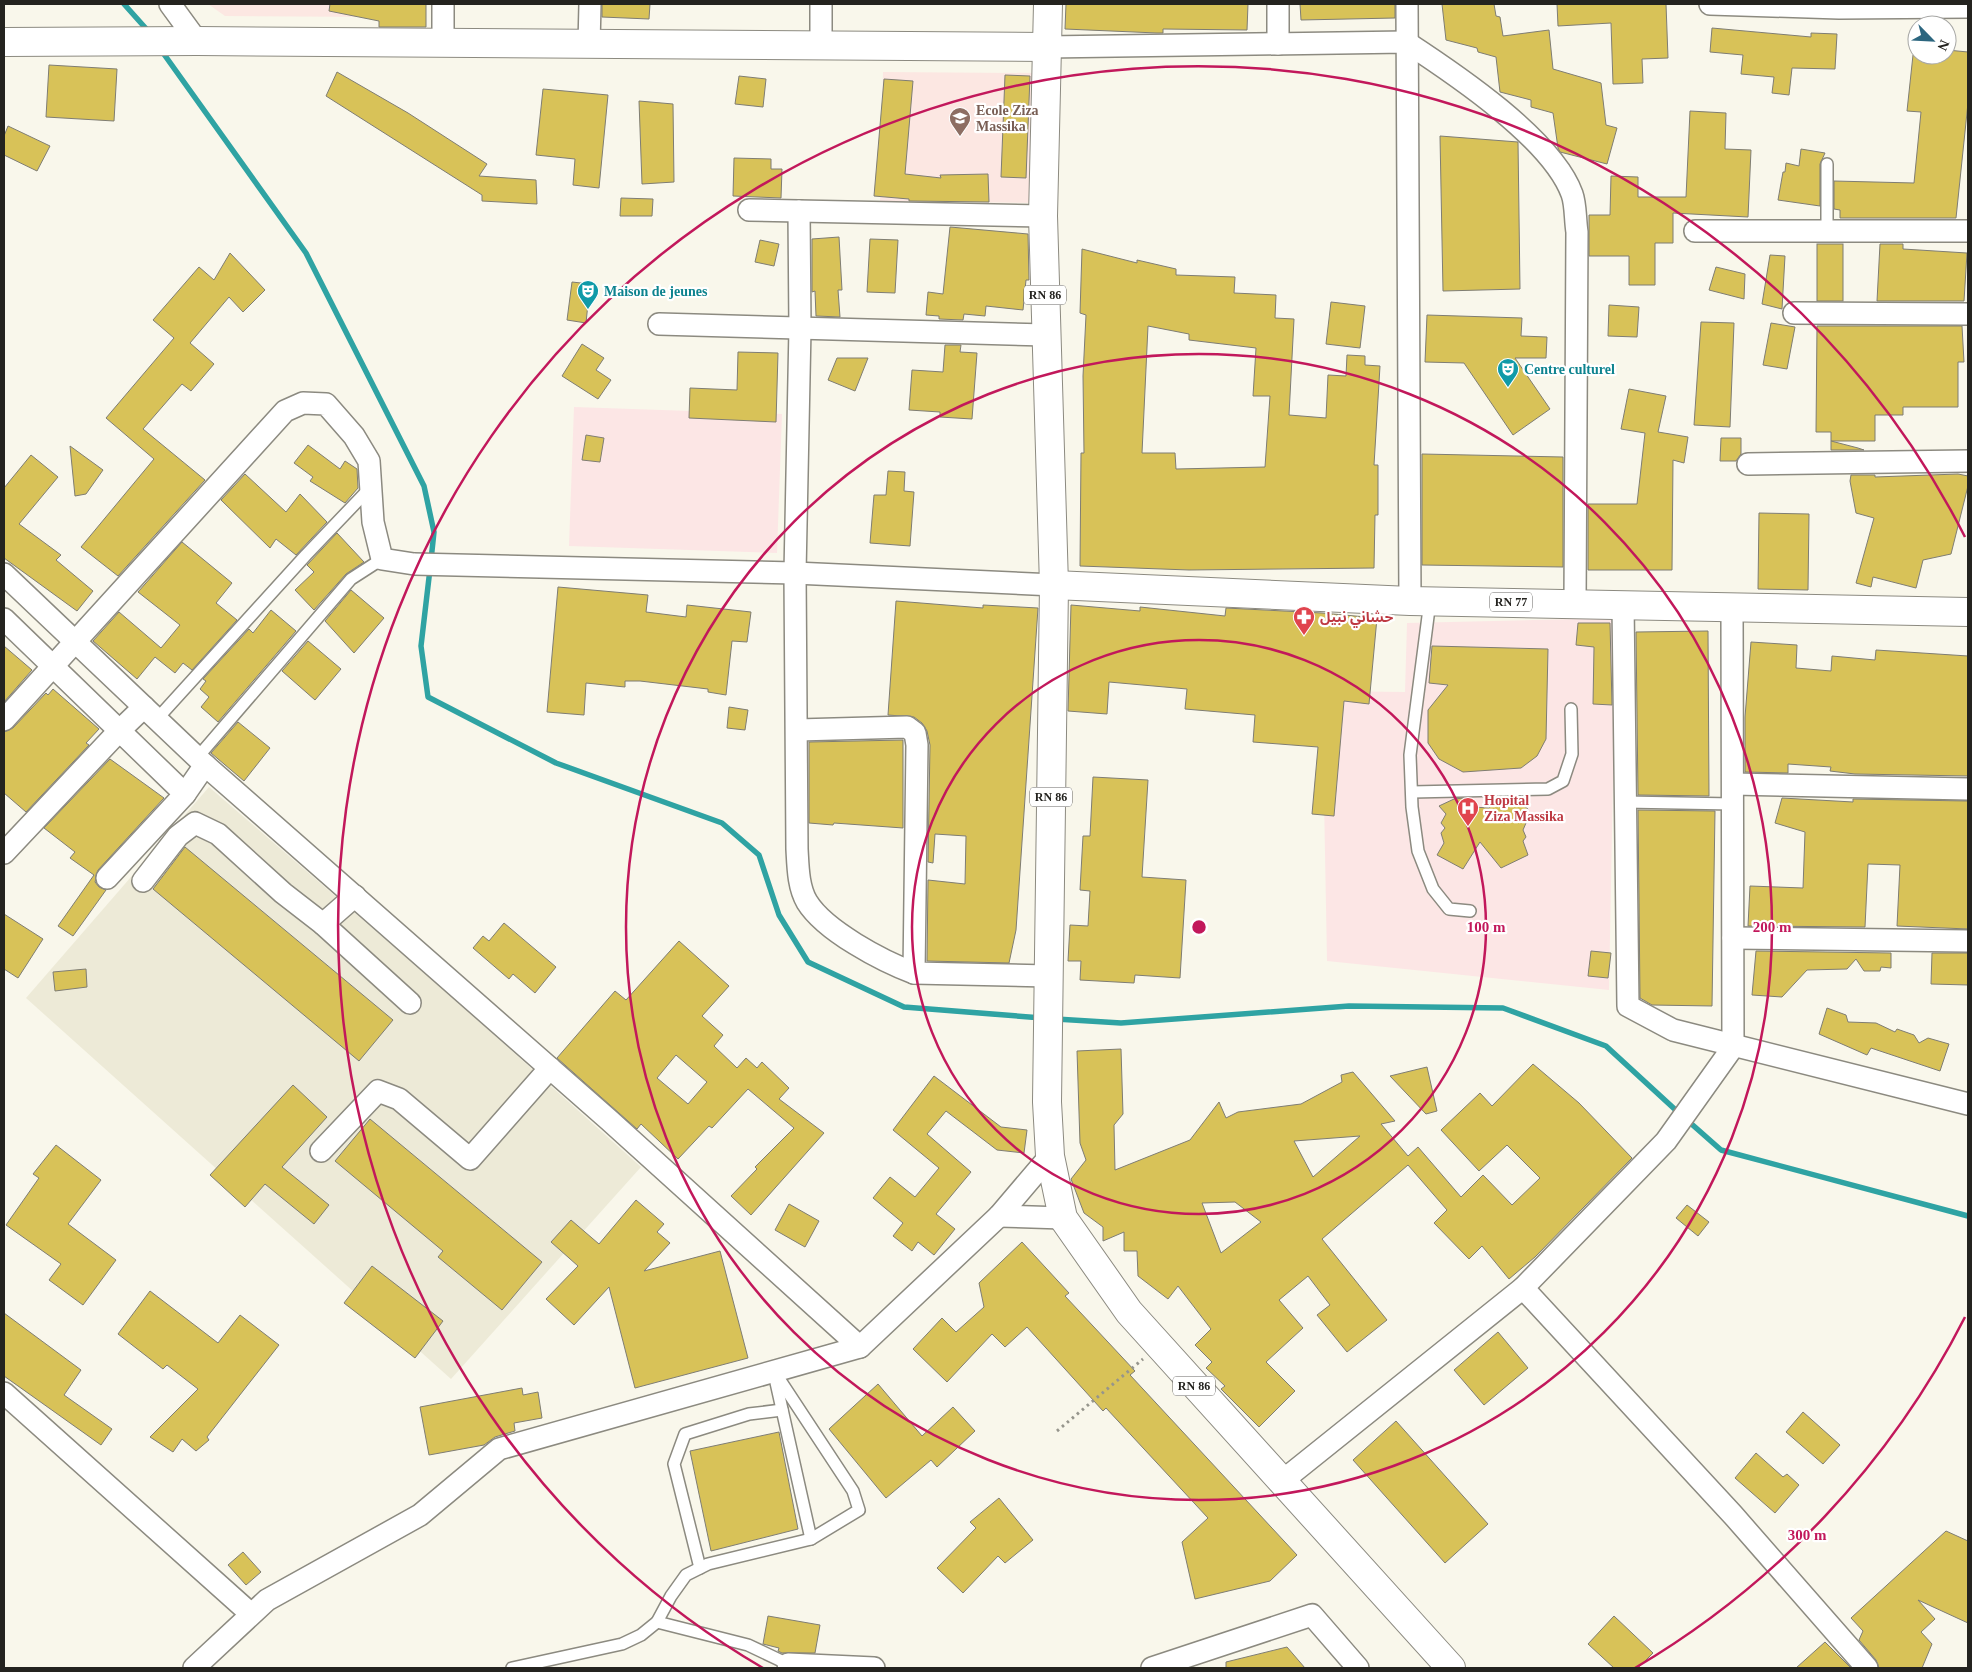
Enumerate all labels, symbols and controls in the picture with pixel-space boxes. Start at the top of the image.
north arrow [1907,15,1957,65]
text: N [1935,37,1952,53]
place label: Ecole Ziza Massika [976,103,1039,134]
school or university icon: Ecole Ziza Massika [948,106,972,137]
theatre icon: Maison de jeunes [576,279,600,310]
place label: Maison de jeunes [604,284,708,299]
road number: RN 86 [1024,286,1066,304]
theatre icon: Centre culturel [1496,357,1520,388]
place label: Centre culturel [1524,362,1615,377]
road number: RN 77 [1490,592,1532,612]
pharmacy icon: حشاني نبيل [1292,605,1316,636]
place label: حشاني نبيل [1320,610,1393,628]
road number: RN 86 [1030,788,1072,806]
place label: Hopital Ziza Massika [1484,793,1564,824]
hospital icon: Hopital Ziza Massika [1456,796,1480,827]
centre of rings [1190,918,1208,936]
text: 100 m [1467,919,1506,935]
text: 200 m [1753,919,1792,935]
road number: RN 86 [1173,1376,1215,1395]
text: 300 m [1788,1527,1827,1543]

